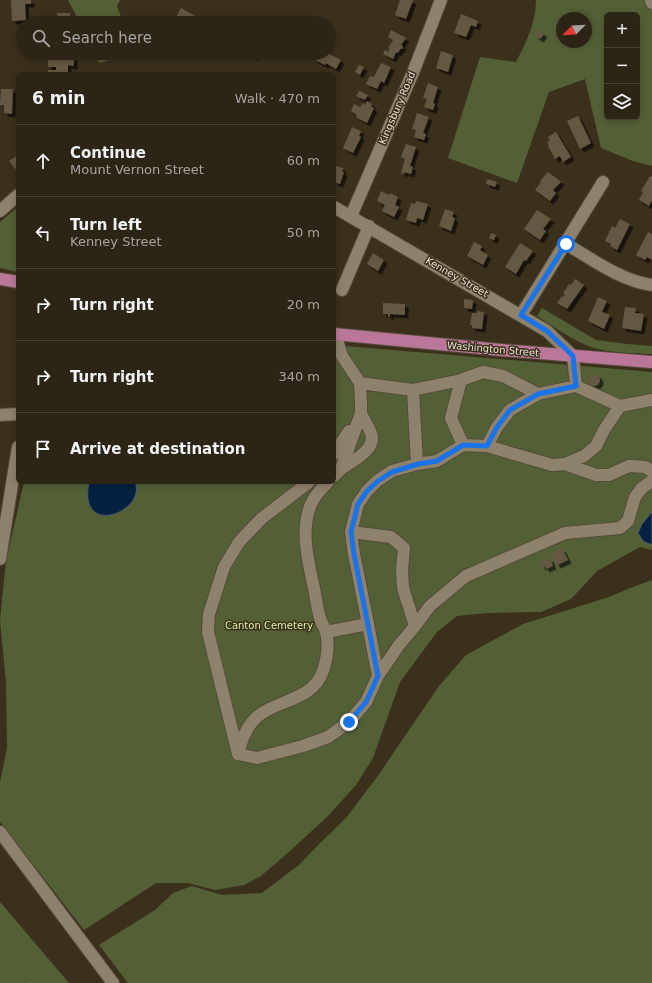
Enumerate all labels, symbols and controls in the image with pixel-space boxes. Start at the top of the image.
north arrow [556,12,592,48]
map controls [604,12,640,120]
button: + [604,12,640,48]
search box [16,16,336,60]
icon: search [30,27,52,49]
text: Search here [62,29,152,47]
button: − [604,48,640,84]
street label: Kingsbury Road [377,70,417,146]
button: layers [604,84,640,120]
text: 6 min [32,88,85,108]
text: Walk · 470 m [235,91,320,106]
text: Continue [70,144,146,162]
icon: ahead [32,150,54,172]
text: 60 m [287,153,320,168]
text: Mount Vernon Street [70,162,204,177]
text: Turn left [70,216,142,234]
icon: left [32,222,54,244]
text: 50 m [287,225,320,240]
text: Kenney Street [70,234,162,249]
route start [557,235,575,253]
street label: Kenney Street [424,255,490,299]
icon: right [32,294,54,316]
text: Turn right [70,296,154,314]
text: 20 m [287,297,320,312]
street label: Washington Street [447,339,540,359]
icon: right [32,366,54,388]
text: Turn right [70,368,154,386]
text: 340 m [278,369,320,384]
icon: arrive [32,438,54,460]
text: Arrive at destination [70,440,245,458]
park label: Canton Cemetery [225,620,313,631]
route end [340,713,358,731]

